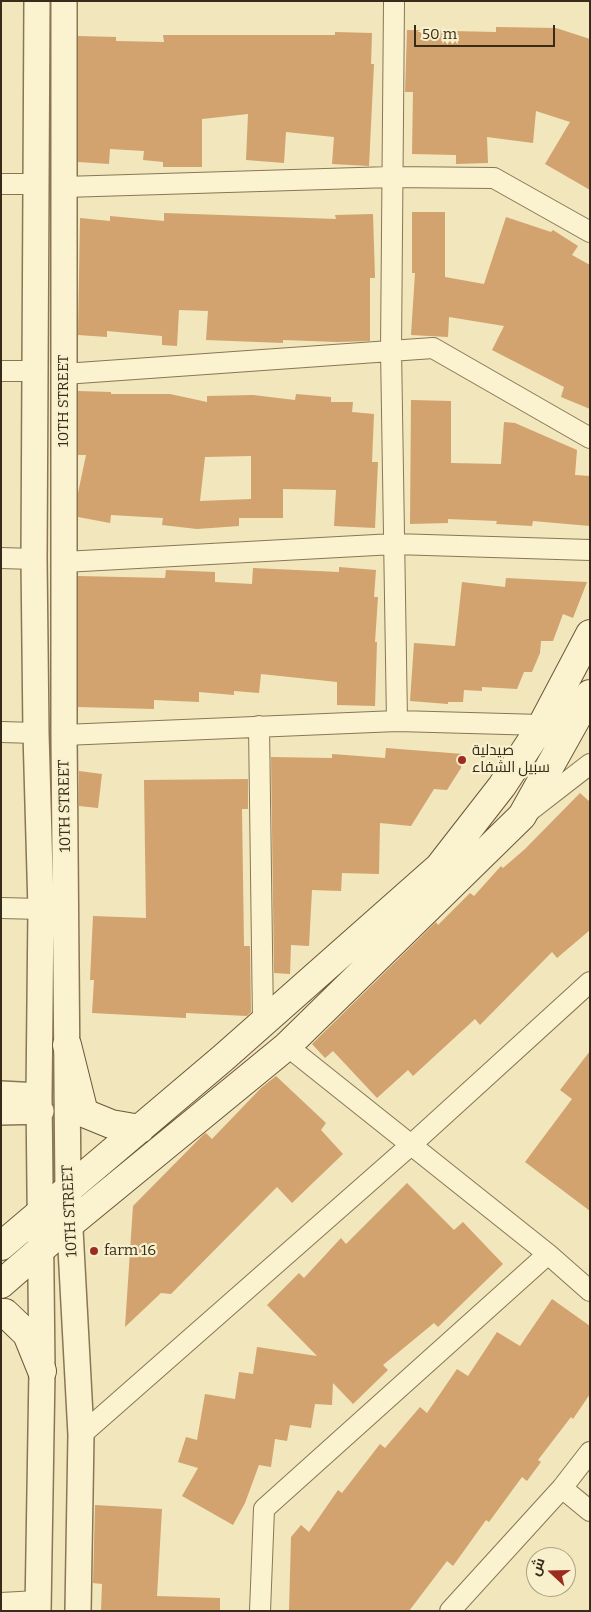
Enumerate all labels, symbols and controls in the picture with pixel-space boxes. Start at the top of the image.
scale bar [416,15,557,47]
text: 50 m [422,25,457,43]
street label: 10TH STREET [55,355,73,447]
place label: صيدلية سبيل الشفاء [472,742,550,777]
marker: صيدلية سبيل الشفاء [456,754,468,766]
street label: 10TH STREET [55,760,75,852]
street label: 10TH STREET [59,1164,81,1258]
place label: farm 16 [104,1242,156,1260]
marker: farm 16 [88,1245,100,1257]
north arrow [526,1547,576,1597]
text: ش [526,1555,549,1578]

